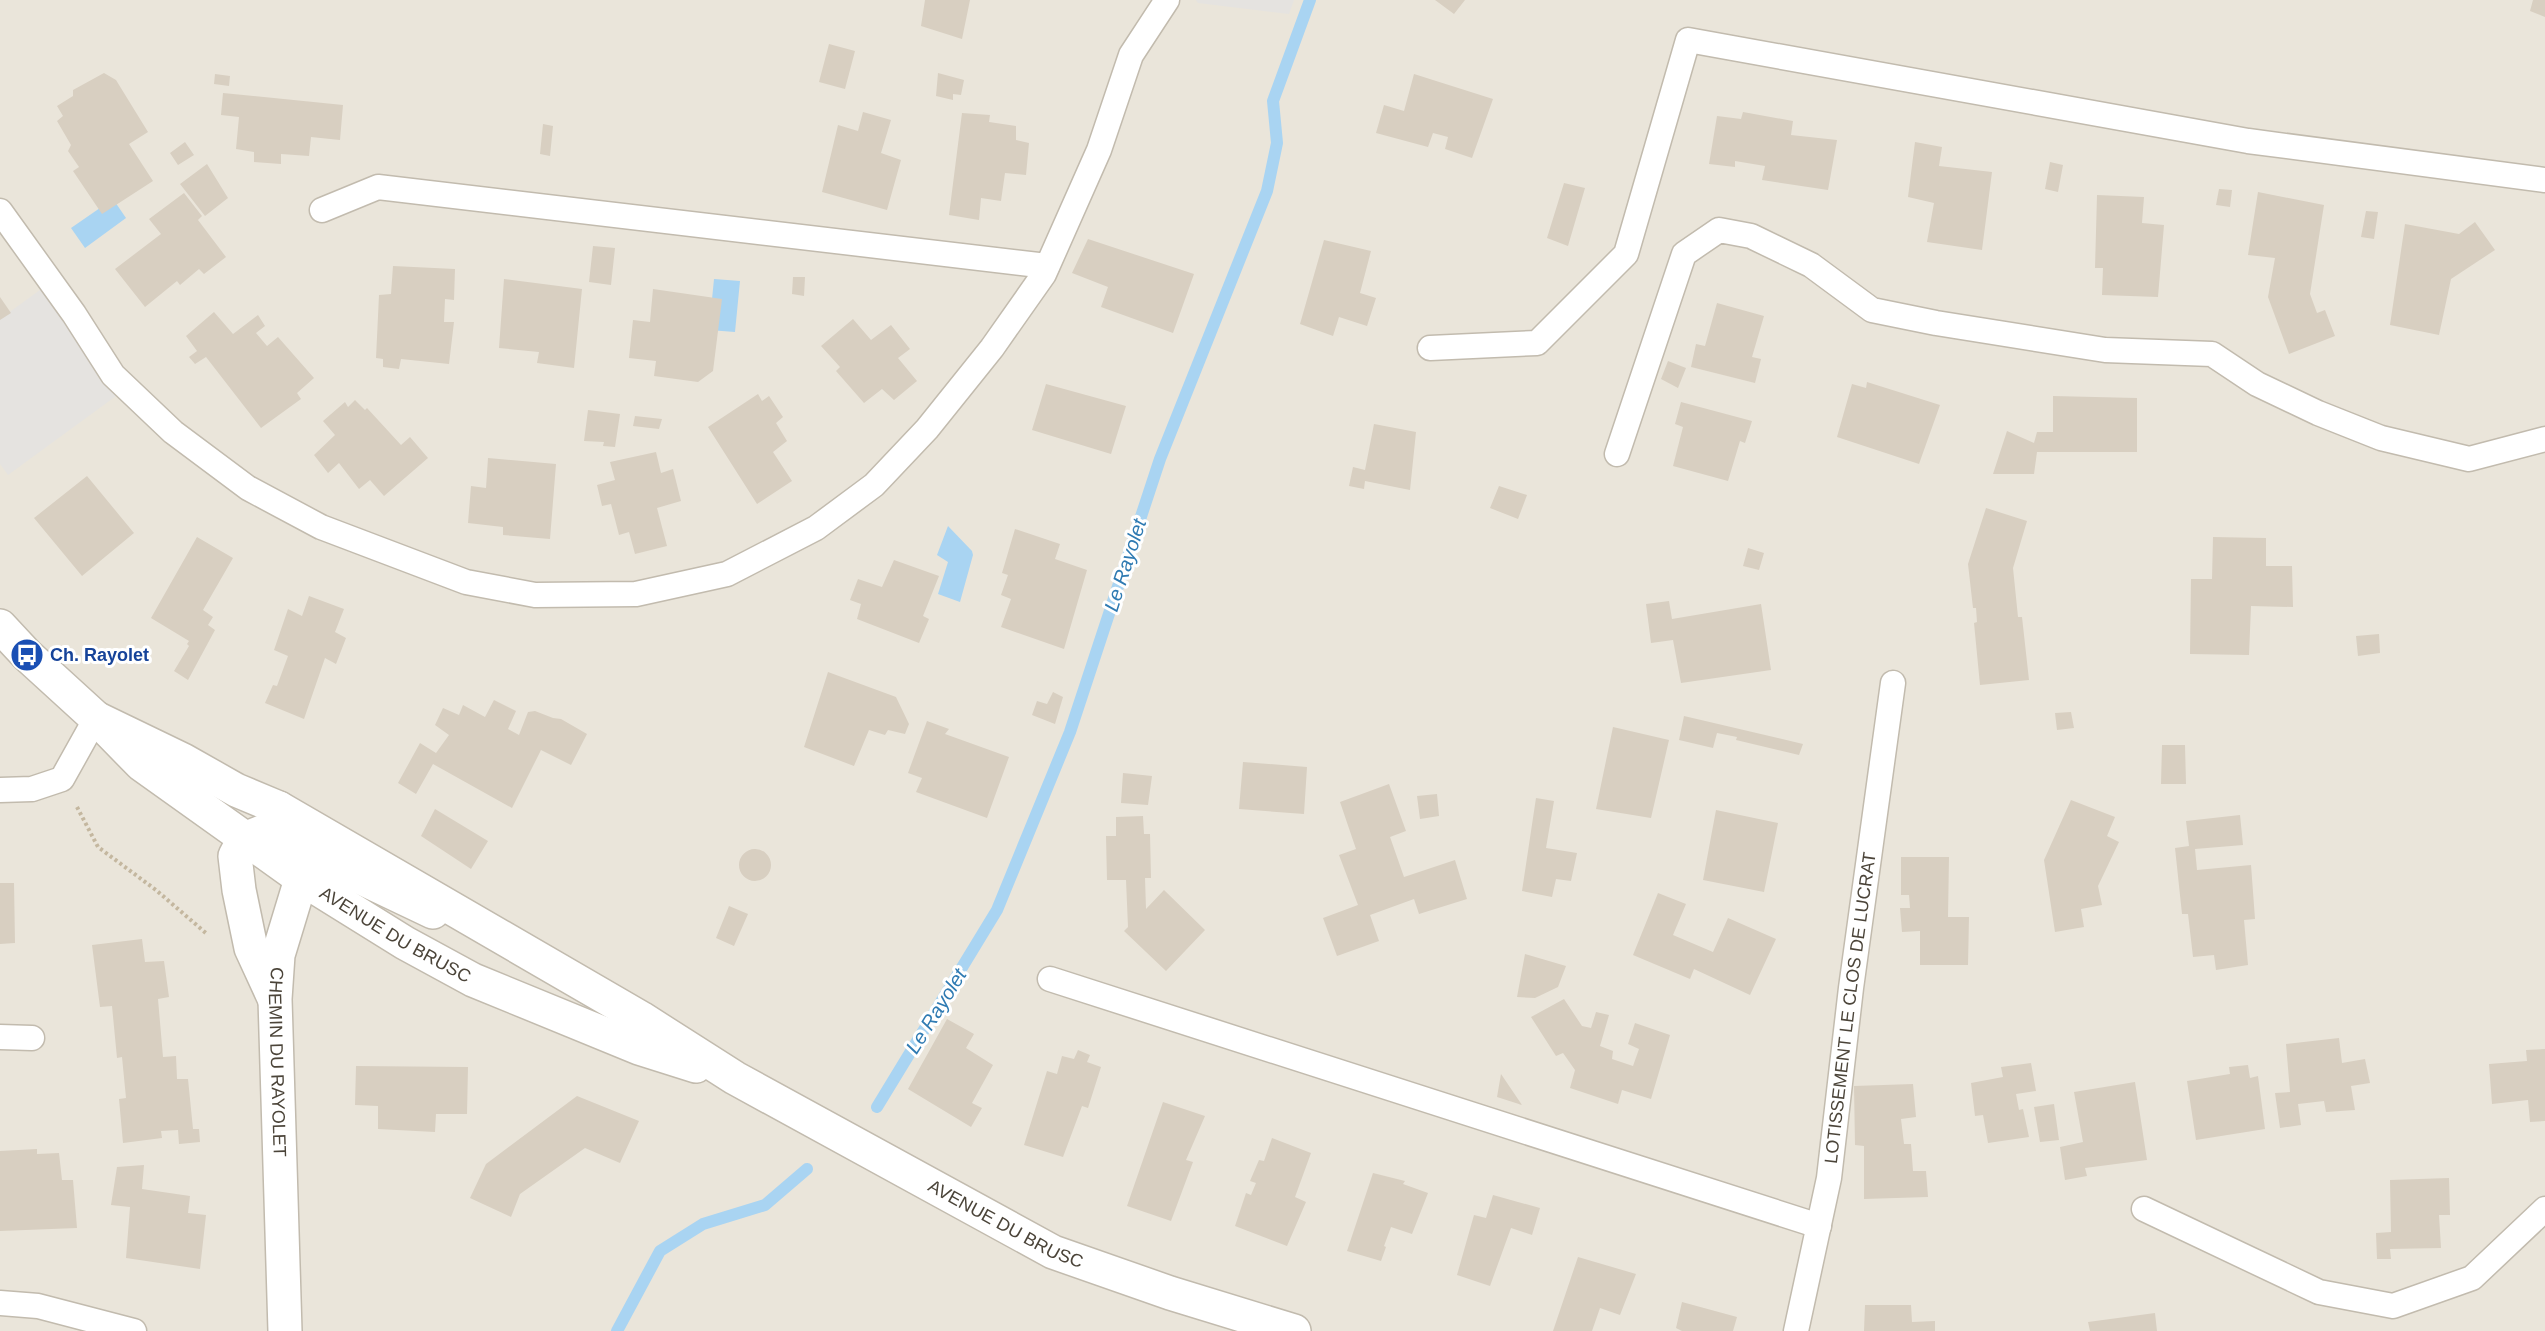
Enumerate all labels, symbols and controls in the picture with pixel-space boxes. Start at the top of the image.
water label: Le Rayolet [1100,515,1151,614]
bus stop icon: Ch. Rayolet [9,637,45,673]
place label: Ch. Rayolet [50,645,149,665]
street label: LOTISSEMENT LE CLOS DE LUCRAT [1821,851,1880,1165]
street label: AVENUE DU BRUSC [316,883,474,987]
water label: Le Rayolet [901,963,971,1057]
street label: CHEMIN DU RAYOLET [265,967,290,1157]
street label: AVENUE DU BRUSC [925,1176,1086,1272]

